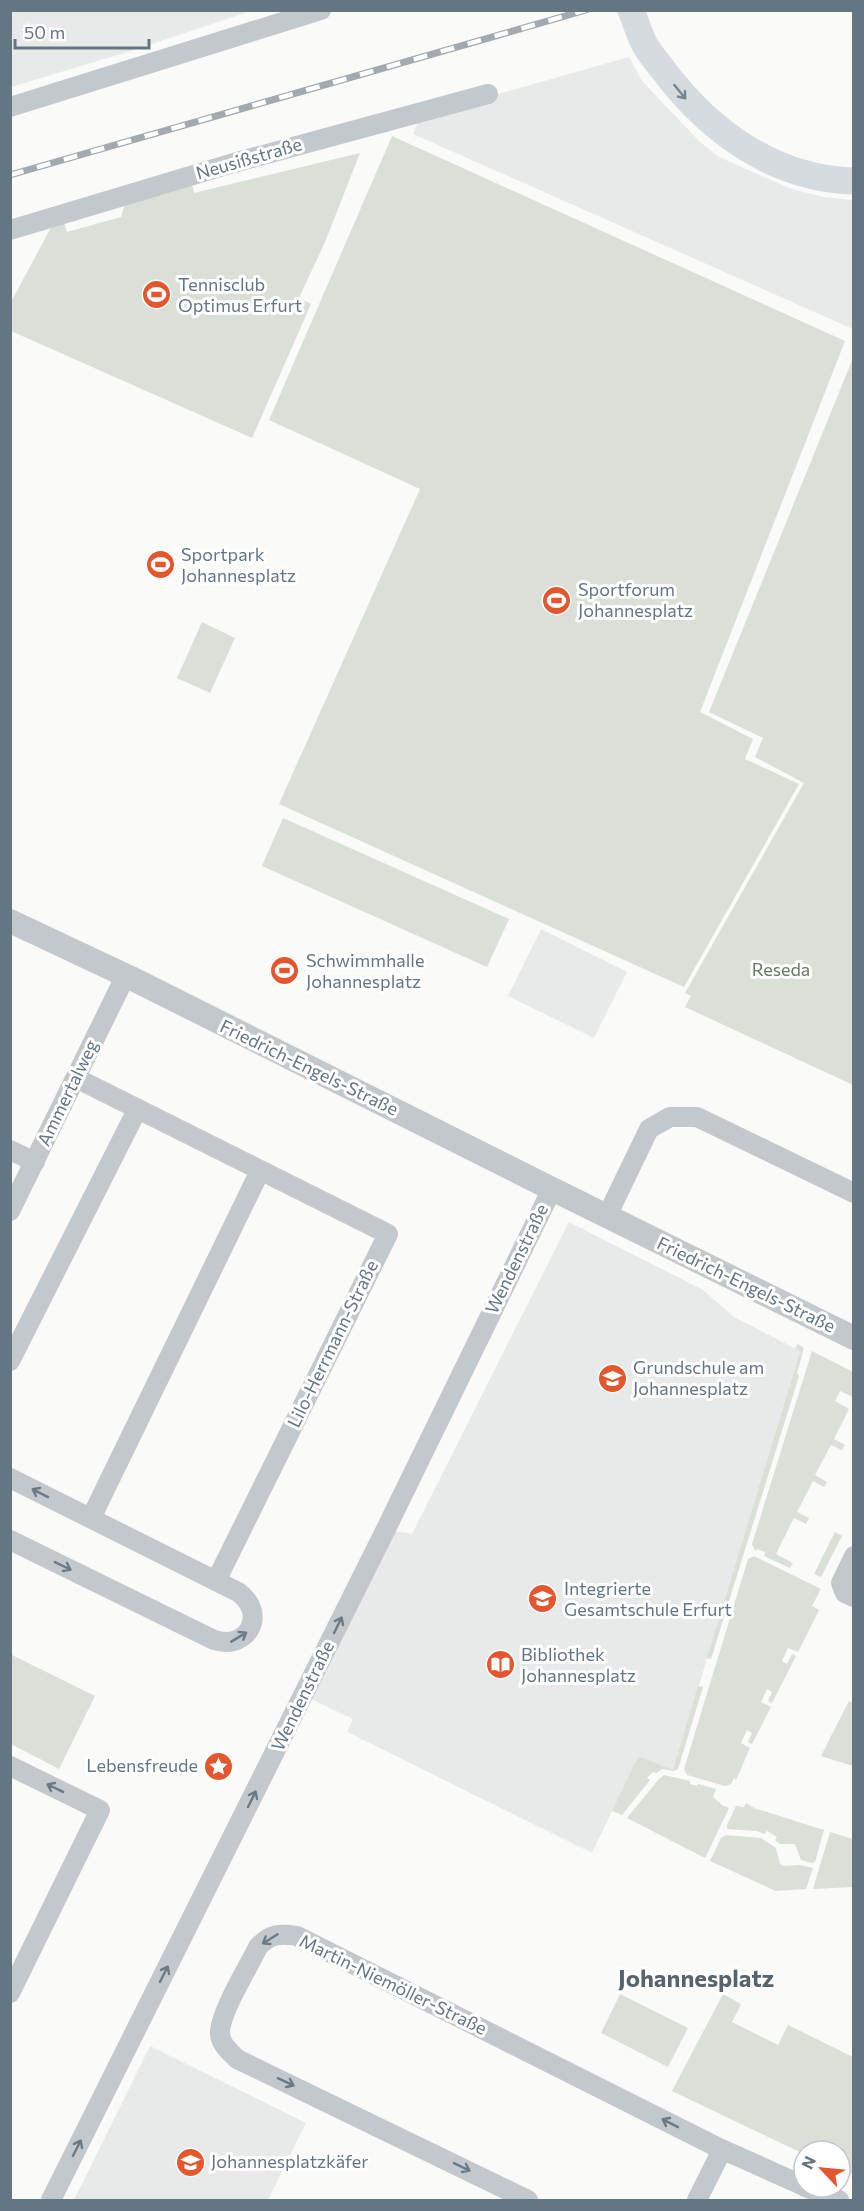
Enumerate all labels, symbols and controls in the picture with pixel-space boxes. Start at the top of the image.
scale bar [15,12,148,50]
text: 50 m [24,21,65,43]
one-way arrow [674,84,687,100]
street label: Neusißstraße [193,132,304,184]
place label: Tennisclub Optimus Erfurt [178,273,302,316]
sports icon: Tennisclub Optimus Erfurt [141,279,173,311]
place label: Sportpark Johannesplatz [181,543,296,586]
sports icon: Sportpark Johannesplatz [144,549,176,581]
place label: Sportforum Johannesplatz [578,578,693,621]
sports icon: Sportforum Johannesplatz [541,584,573,616]
place label: Schwimmhalle Johannesplatz [306,949,424,992]
sports icon: Schwimmhalle Johannesplatz [269,955,301,987]
park label: Reseda [752,958,810,980]
street label: Friedrich-Engels-Straße [217,1014,402,1120]
street label: Ammertalweg [32,1036,102,1149]
street label: Wendenstraße [480,1200,552,1317]
street label: Friedrich-Engels-Straße [654,1231,839,1337]
street label: Lilo-Herrmann-Straße [282,1256,382,1431]
place label: Grundschule am Johannesplatz [633,1356,764,1399]
school or university icon: Grundschule am Johannesplatz [596,1362,628,1394]
one-way arrow [32,1486,50,1498]
one-way arrow [54,1560,71,1572]
place label: Integrierte Gesamtschule Erfurt [564,1577,732,1620]
school or university icon: Integrierte Gesamtschule Erfurt [527,1583,559,1615]
one-way arrow [333,1616,345,1634]
one-way arrow [230,1631,247,1644]
street label: Wendenstraße [266,1637,338,1754]
place label: Bibliothek Johannesplatz [521,1643,636,1686]
library icon: Bibliothek Johannesplatz [484,1649,516,1681]
place icon: Lebensfreude [203,1750,235,1782]
place label: Lebensfreude [86,1754,198,1776]
one-way arrow [47,1782,65,1794]
one-way arrow [246,1791,258,1809]
street label: Martin-Niemöller-Straße [296,1929,491,2039]
one-way arrow [261,1933,278,1945]
district label: Johannesplatz [618,1963,774,1992]
one-way arrow [159,1965,171,1983]
one-way arrow [277,2077,295,2089]
one-way arrow [662,2117,680,2129]
north arrow [792,2139,852,2199]
one-way arrow [72,2140,83,2158]
school or university icon: Johannesplatzkäfer [174,2146,206,2178]
place label: Johannesplatzkäfer [211,2150,368,2172]
text: N [797,2153,819,2172]
one-way arrow [452,2162,470,2173]

